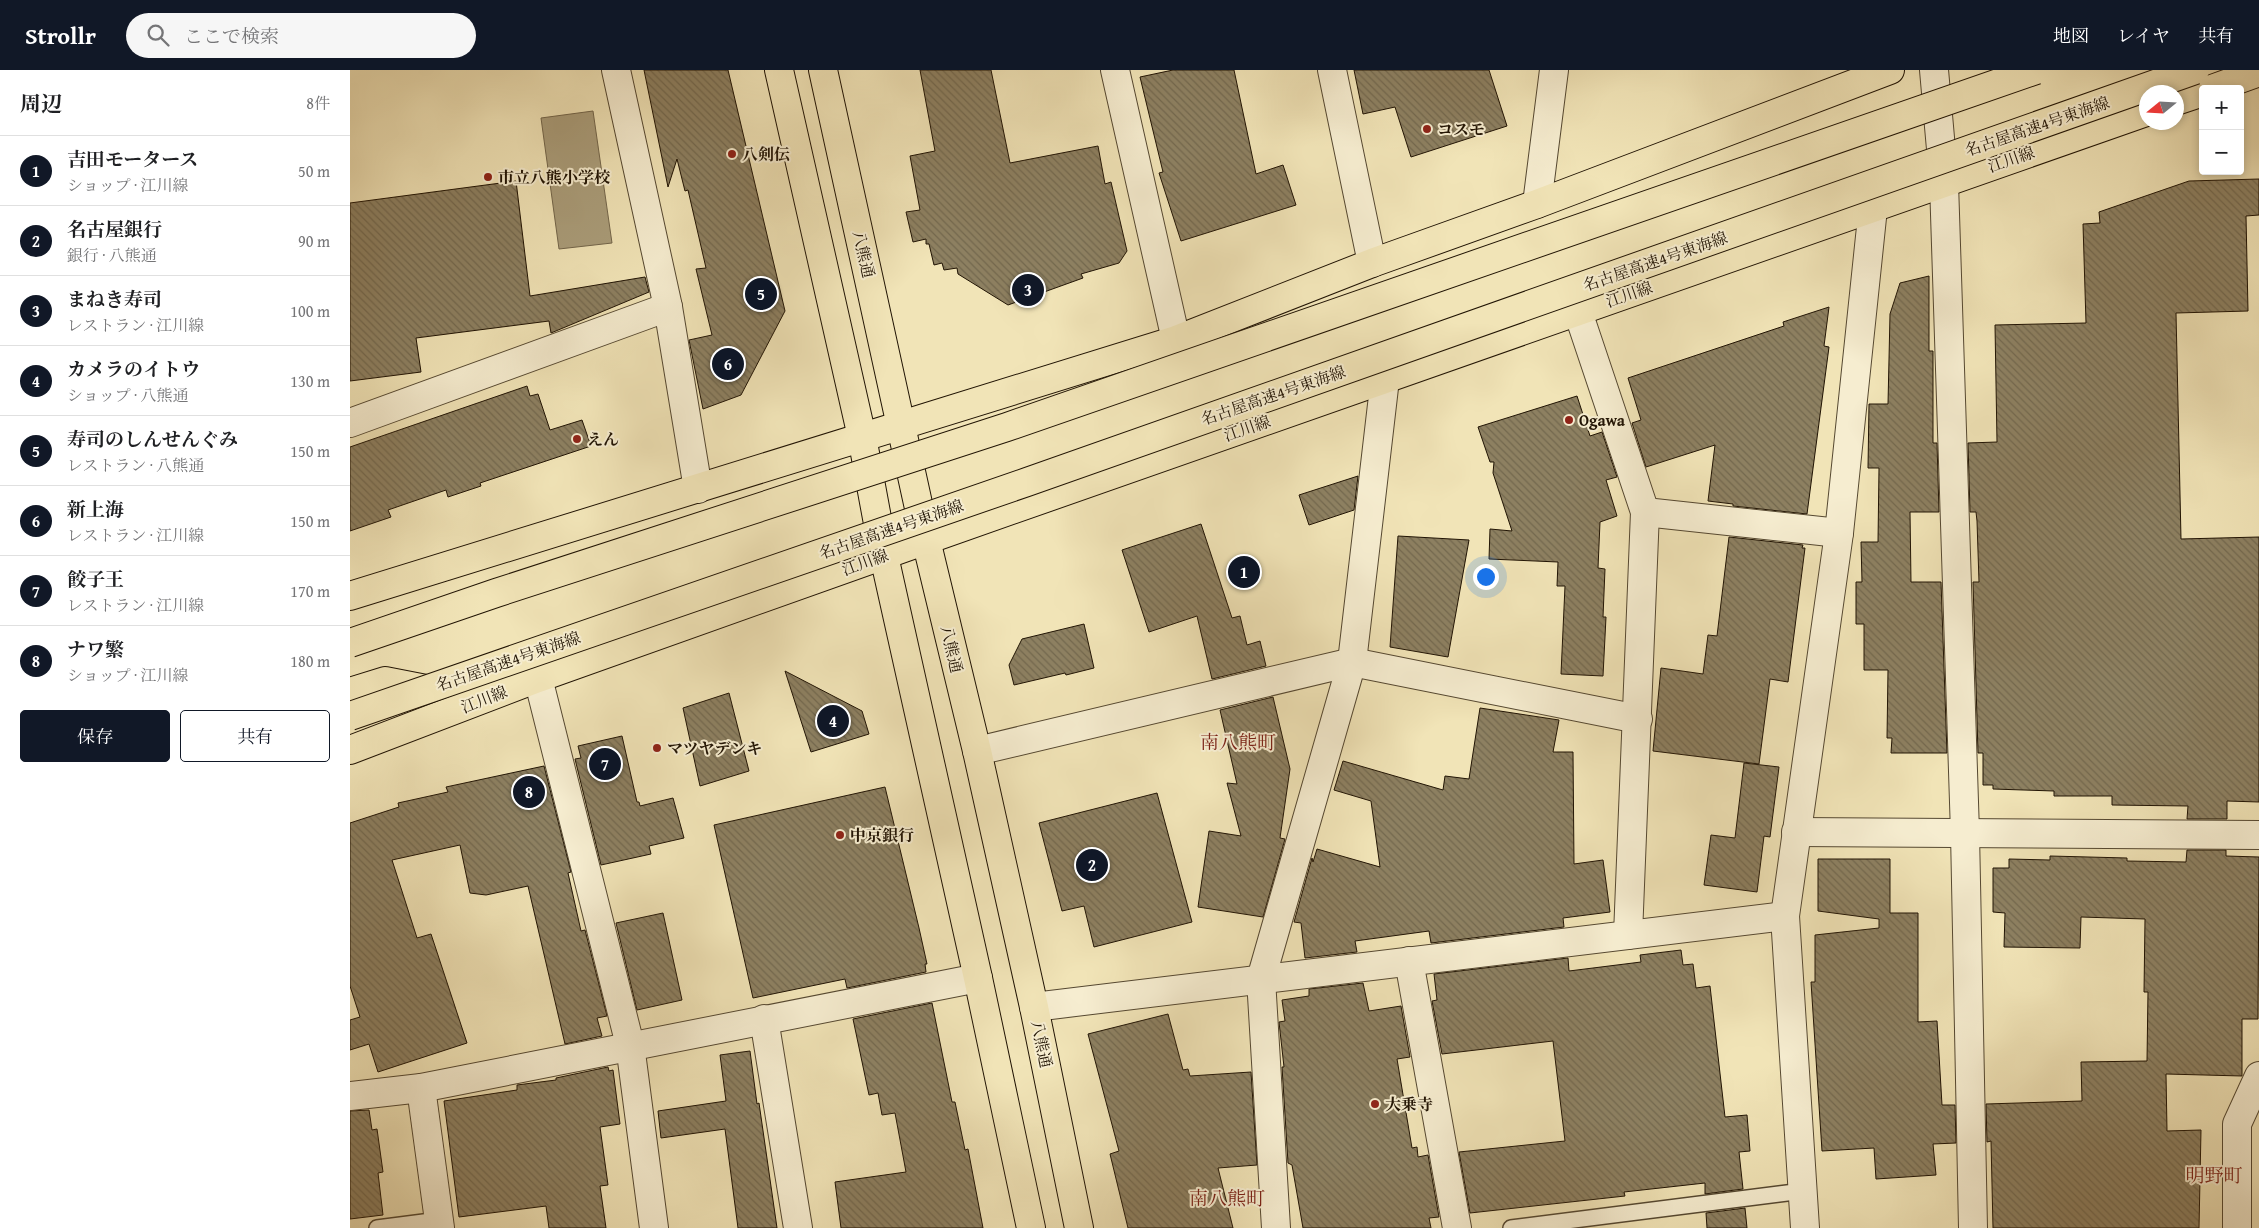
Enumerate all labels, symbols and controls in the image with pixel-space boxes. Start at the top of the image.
search box [126,13,476,58]
text: Strollr [25,18,96,53]
icon: search [144,21,172,49]
text: ここで検索 [184,22,279,50]
text: 地図 [2053,22,2089,49]
text: レイヤ [2117,22,2170,49]
text: 共有 [2198,22,2234,49]
north arrow [2139,85,2184,130]
map controls [2199,85,2244,175]
button: + [2199,85,2244,130]
text: 周辺 [20,88,62,119]
street label: 名古屋高速4号東海線 [1961,90,2113,162]
text: 8件 [306,91,330,115]
place label: コスモ [1437,117,1485,141]
marker: コスモ [1421,123,1433,135]
button: − [2199,130,2244,175]
street label: 江川線 [1984,140,2038,178]
place label: 八剣伝 [742,142,790,166]
text: 吉田モータース [67,145,198,173]
marker: 八剣伝 [726,148,738,160]
text: 1 [32,159,40,183]
text: 50 m [298,159,330,183]
place label: 市立八熊小学校 [498,165,611,189]
marker: 市立八熊小学校 [482,171,494,183]
text: ショップ · 江川線 [67,173,188,197]
text: 名古屋銀行 [67,215,162,243]
street label: 名古屋高速4号東海線 [1579,225,1731,297]
street label: 八熊通 [847,228,881,280]
text: 2 [32,229,40,253]
text: 90 m [298,229,330,253]
text: 銀行 · 八熊通 [67,243,157,267]
pin: 3 [1012,271,1044,309]
pin: 5 [745,275,777,313]
street label: 江川線 [1602,275,1656,313]
text: まねき寿司 [67,285,162,313]
text: 3 [32,299,40,323]
text: 100 m [290,299,330,323]
text: レストラン · 江川線 [67,313,204,337]
pin: 6 [712,345,744,383]
text: カメラのイトウ [67,355,200,383]
street label: 名古屋高速4号東海線 [1197,359,1349,431]
text: 4 [32,369,40,393]
text: 130 m [290,369,330,393]
text: ショップ · 八熊通 [67,383,188,407]
place label: Ogawa [1579,408,1626,432]
street label: 江川線 [1220,409,1274,447]
marker: Ogawa [1563,414,1575,426]
text: 寿司のしんせんぐみ [67,425,238,453]
place label: えん [587,427,619,451]
marker: えん [571,433,583,445]
text: 5 [32,439,40,463]
text: 150 m [290,439,330,463]
text: レストラン · 八熊通 [67,453,204,477]
street label: 名古屋高速4号東海線 [815,493,967,565]
text: 新上海 [67,495,124,523]
text: 6 [32,509,40,533]
text: 150 m [290,509,330,533]
text: レストラン · 江川線 [67,523,204,547]
street label: 江川線 [838,543,892,581]
pin: 1 [1228,553,1260,591]
your location [1473,564,1499,590]
text: 餃子王 [67,565,124,593]
text: 7 [32,579,40,603]
text: 170 m [290,579,330,603]
text: レストラン · 江川線 [67,593,204,617]
street label: 八熊通 [935,623,969,675]
street label: 名古屋高速4号東海線 [432,625,584,697]
text: ナワ繁 [67,635,124,663]
text: 8 [32,649,40,673]
text: 180 m [290,649,330,673]
text: ショップ · 江川線 [67,663,188,687]
street label: 江川線 [457,679,511,719]
pin: 4 [817,702,849,740]
button: 保存 [20,710,170,762]
button: 共有 [180,710,330,762]
district label: 南八熊町 [1200,728,1276,756]
place label: マツヤデンキ [667,736,762,760]
marker: マツヤデンキ [651,742,663,754]
pin: 7 [589,745,621,783]
pin: 8 [513,773,545,811]
place label: 中京銀行 [850,823,914,847]
marker: 中京銀行 [834,829,846,841]
pin: 2 [1076,846,1108,884]
street label: 八熊通 [1025,1018,1059,1070]
place label: 大乗寺 [1385,1092,1433,1116]
marker: 大乗寺 [1369,1098,1381,1110]
district label: 明野町 [2185,1161,2243,1189]
district label: 南八熊町 [1189,1184,1265,1212]

